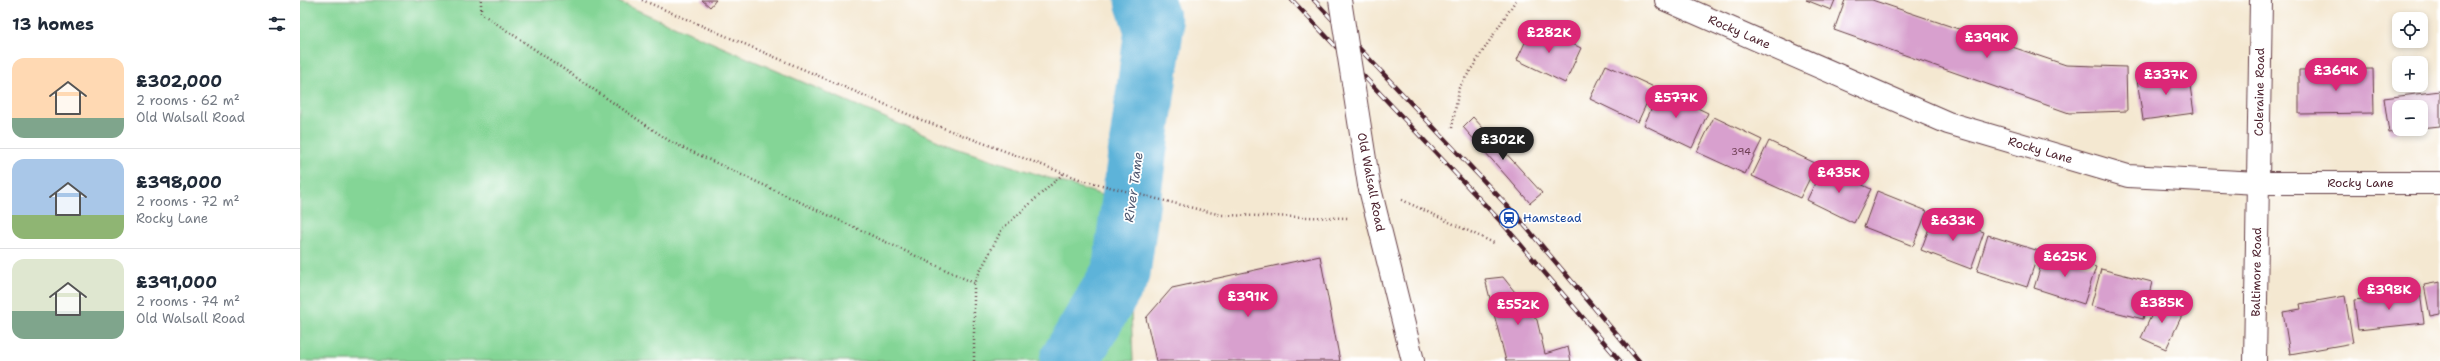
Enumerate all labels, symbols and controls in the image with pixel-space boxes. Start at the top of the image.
street label: Rocky Lane [1706,11,1773,53]
map controls [2392,12,2428,136]
button: locate [2392,12,2428,48]
text: 13 homes [12,13,94,35]
icon: filters [266,13,288,35]
pin: £282K [1521,20,1577,54]
text: £282K [1527,24,1571,41]
pin: £399K [1959,25,2015,59]
text: £399K [1965,29,2009,46]
street label: Coleraine Road [2251,47,2268,136]
button: + [2392,56,2428,92]
pin: £369K [2308,58,2364,92]
pin: £337K [2138,62,2194,96]
text: £369K [2314,62,2358,79]
text: £337K [2144,66,2188,83]
text: £302,000 [136,70,222,92]
icon: home [44,74,92,122]
pin: £577K [1648,85,1704,119]
text: £577K [1654,89,1698,106]
text: 2 rooms · 62 m² [136,92,240,109]
button: − [2392,100,2428,136]
text: Old Walsall Road [136,109,245,126]
pin: £302K [1475,127,1531,161]
street label: Old Walsall Road [1354,131,1389,233]
text: £302K [1481,131,1525,148]
street label: Rocky Lane [2006,133,2075,167]
house number: 394 [1731,145,1751,158]
water label: River Tame [1120,151,1147,223]
pin: £435K [1811,160,1867,194]
text: £435K [1817,164,1861,181]
text: £398,000 [136,171,222,193]
icon: home [44,175,92,223]
street label: Rocky Lane [2327,175,2394,191]
text: 2 rooms · 72 m² [136,193,240,210]
station icon: Hamstead [1498,207,1520,229]
pin: £633K [1925,208,1981,242]
text: Rocky Lane [136,210,208,227]
place label: Hamstead [1523,210,1582,226]
text: £633K [1931,212,1975,229]
street label: Baltimore Road [2248,227,2265,317]
pin: £625K [2037,244,2093,278]
text: £625K [2043,248,2087,265]
text: £391,000 [136,271,217,293]
icon: home [44,275,92,323]
pin: £398K [2361,277,2417,311]
text: £398K [2367,281,2411,298]
pin: £391K [1220,284,1276,318]
text: £391K [1227,288,1269,305]
pin: £385K [2134,290,2190,324]
pin: £552K [1490,292,1546,326]
text: 2 rooms · 74 m² [136,293,240,310]
text: £385K [2140,294,2184,311]
text: £552K [1497,296,1539,313]
text: Old Walsall Road [136,310,245,327]

